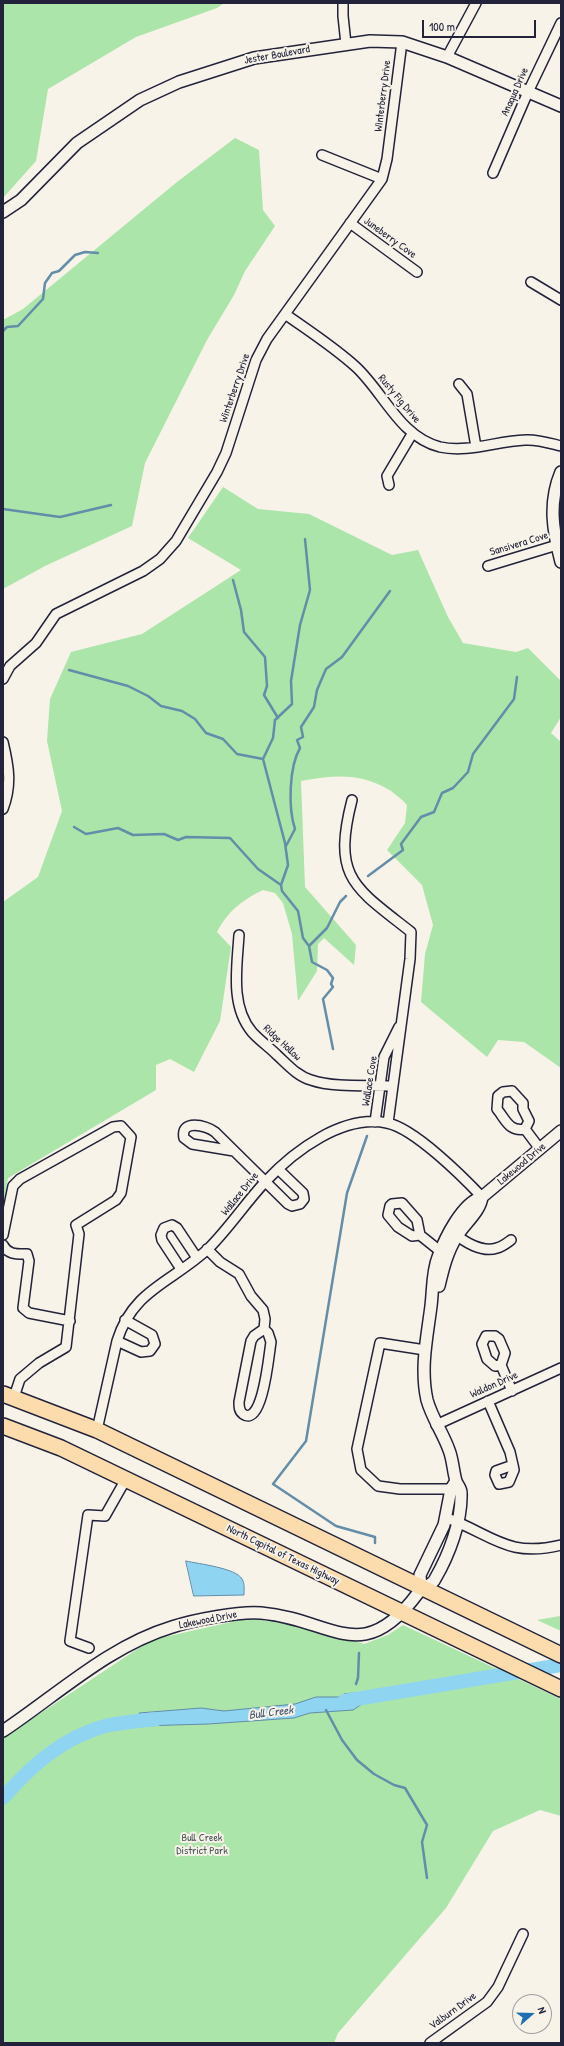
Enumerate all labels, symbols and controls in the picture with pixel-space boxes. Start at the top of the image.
scale bar [424,12,538,38]
text: 100 m [429,18,455,35]
street label: Jester Boulevard [243,43,311,67]
street label: Winterberry Drive [372,60,394,132]
street label: Anaqua Drive [498,66,532,118]
street label: Juneberry Cove [361,215,419,261]
street label: Winterberry Drive [217,352,253,424]
street label: Rusty Fig Drive [375,372,423,426]
street label: Sansivera Cove [488,529,550,559]
street label: Ridge Hollow [260,1022,304,1064]
street label: Wallace Cove [360,1055,380,1107]
street label: Lakewood Drive [495,1140,549,1188]
street label: Wallace Drive [219,1170,261,1218]
street label: Waldon Drive [468,1369,520,1401]
street label: North Capital of Texas Highway [224,1522,342,1588]
street label: Lakewood Drive [178,1608,238,1632]
water label: Bull Creek [248,1703,294,1723]
park label: Bull Creek District Park [176,1831,228,1857]
street label: Valburn Drive [427,1990,479,2032]
north arrow [512,1994,552,2034]
text: N [535,2005,550,2015]

